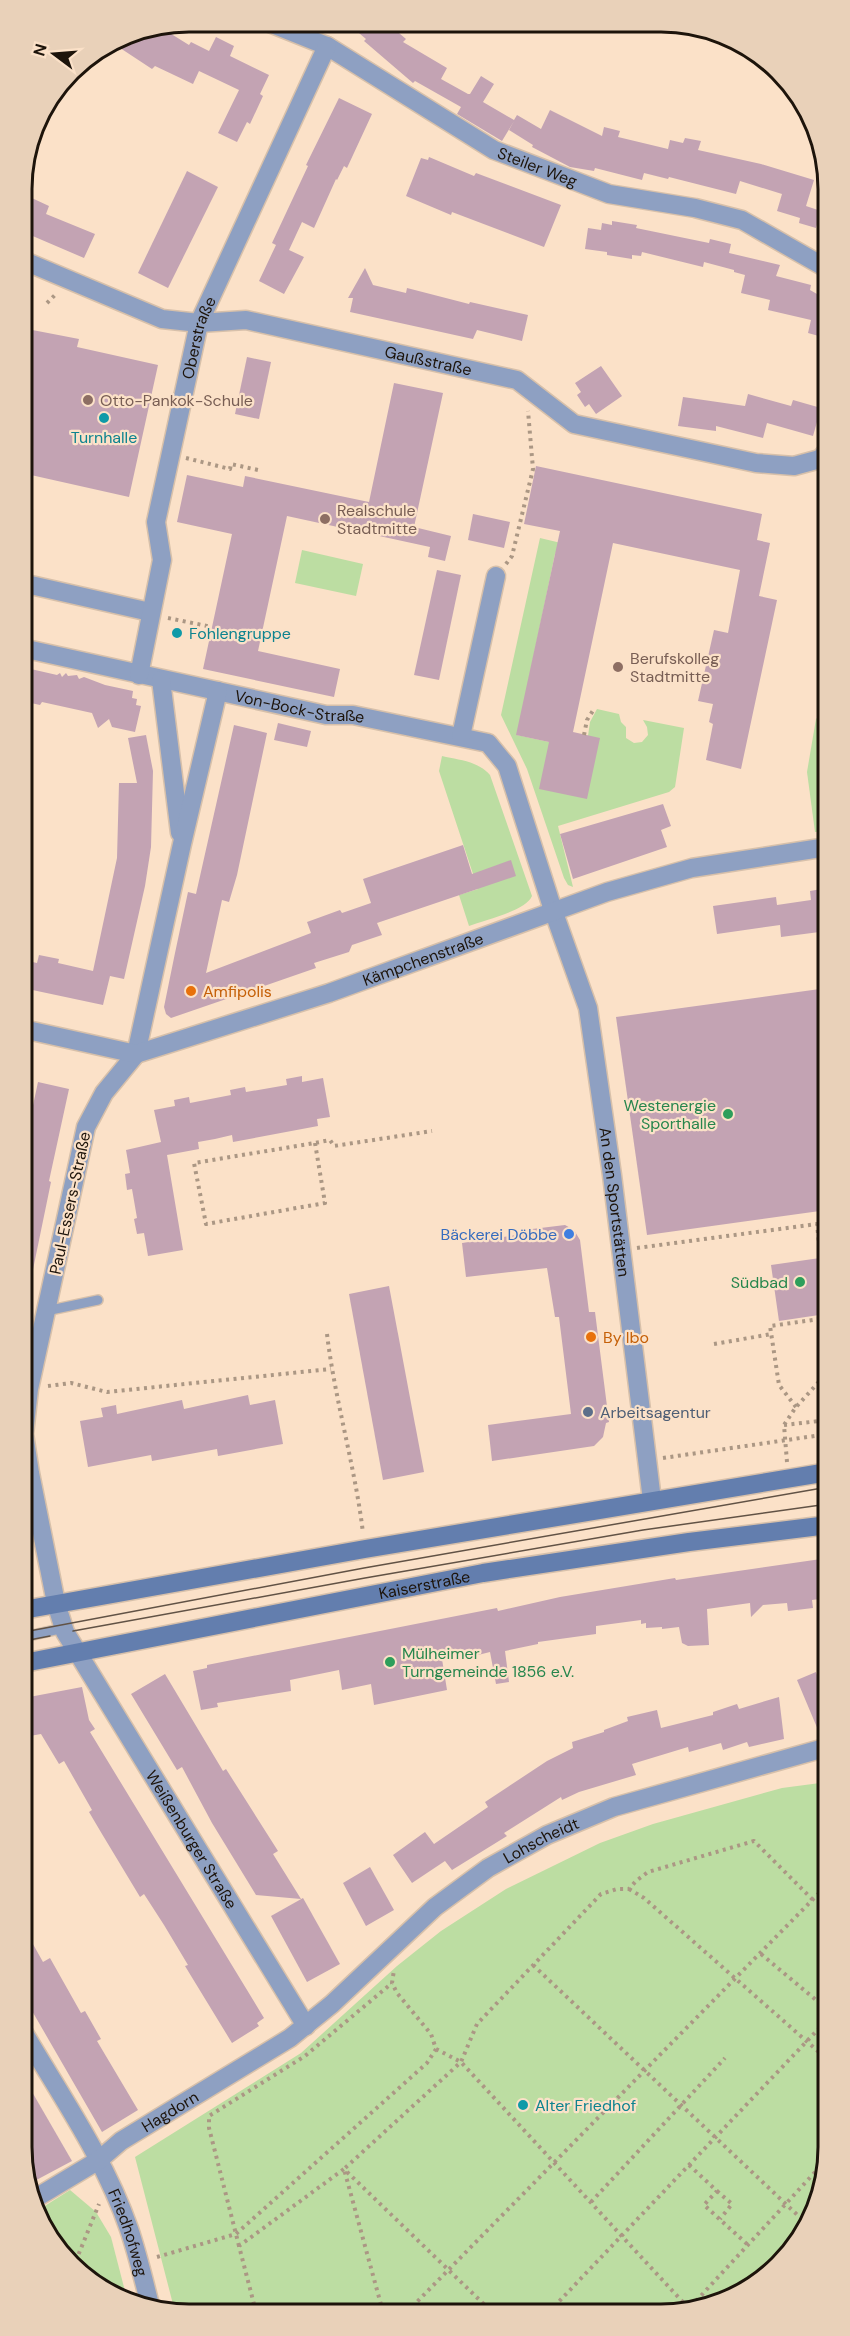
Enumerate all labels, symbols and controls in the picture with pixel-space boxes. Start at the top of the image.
north arrow [24,24,84,84]
text: N [28,41,52,59]
street label: Steiler Weg [495,142,581,191]
street label: Oberstraße [177,293,220,381]
street label: Gaußstraße [383,341,474,380]
place label: Otto-Pankok-Schule [100,390,253,411]
marker: Otto-Pankok-Schule [81,393,95,407]
marker: Turnhalle [97,411,111,425]
place label: Turnhalle [71,427,137,448]
place label: Realschule Stadtmitte [337,500,417,539]
marker: Realschule Stadtmitte [318,512,332,526]
place label: Fohlengruppe [189,623,291,644]
marker: Fohlengruppe [170,626,184,640]
place label: Berufskolleg Stadtmitte [630,648,719,687]
marker: Berufskolleg Stadtmitte [611,660,625,674]
street label: Von-Bock-Straße [233,685,366,728]
street label: Kämpchenstraße [360,927,486,990]
place label: Amfipolis [203,981,272,1002]
marker: Amfipolis [184,984,198,998]
place label: Westenergie Sporthalle [624,1095,716,1134]
marker: Westenergie Sporthalle [721,1107,735,1121]
street label: An den Sportstätten [595,1126,635,1278]
street label: Paul-Essers-Straße [45,1130,95,1276]
place label: Bäckerei Döbbe [441,1224,557,1245]
marker: Bäckerei Döbbe [562,1227,576,1241]
place label: Südbad [731,1272,788,1293]
marker: Südbad [793,1275,807,1289]
place label: By Ibo [603,1327,649,1348]
marker: By Ibo [584,1330,598,1344]
place label: Arbeitsagentur [600,1402,711,1423]
marker: Arbeitsagentur [581,1405,595,1419]
street label: Kaiserstraße [377,1565,472,1604]
place label: Mülheimer Turngemeinde 1856 e.V. [402,1643,574,1682]
marker: Mülheimer Turngemeinde 1856 e.V. [383,1655,397,1669]
street label: Weißenburger Straße [141,1766,242,1913]
street label: Lohscheidt [499,1812,582,1868]
street label: Hagdorn [137,2086,202,2137]
place label: Alter Friedhof [535,2095,636,2116]
marker: Alter Friedhof [516,2098,530,2112]
street label: Friedhofweg [104,2185,153,2279]

